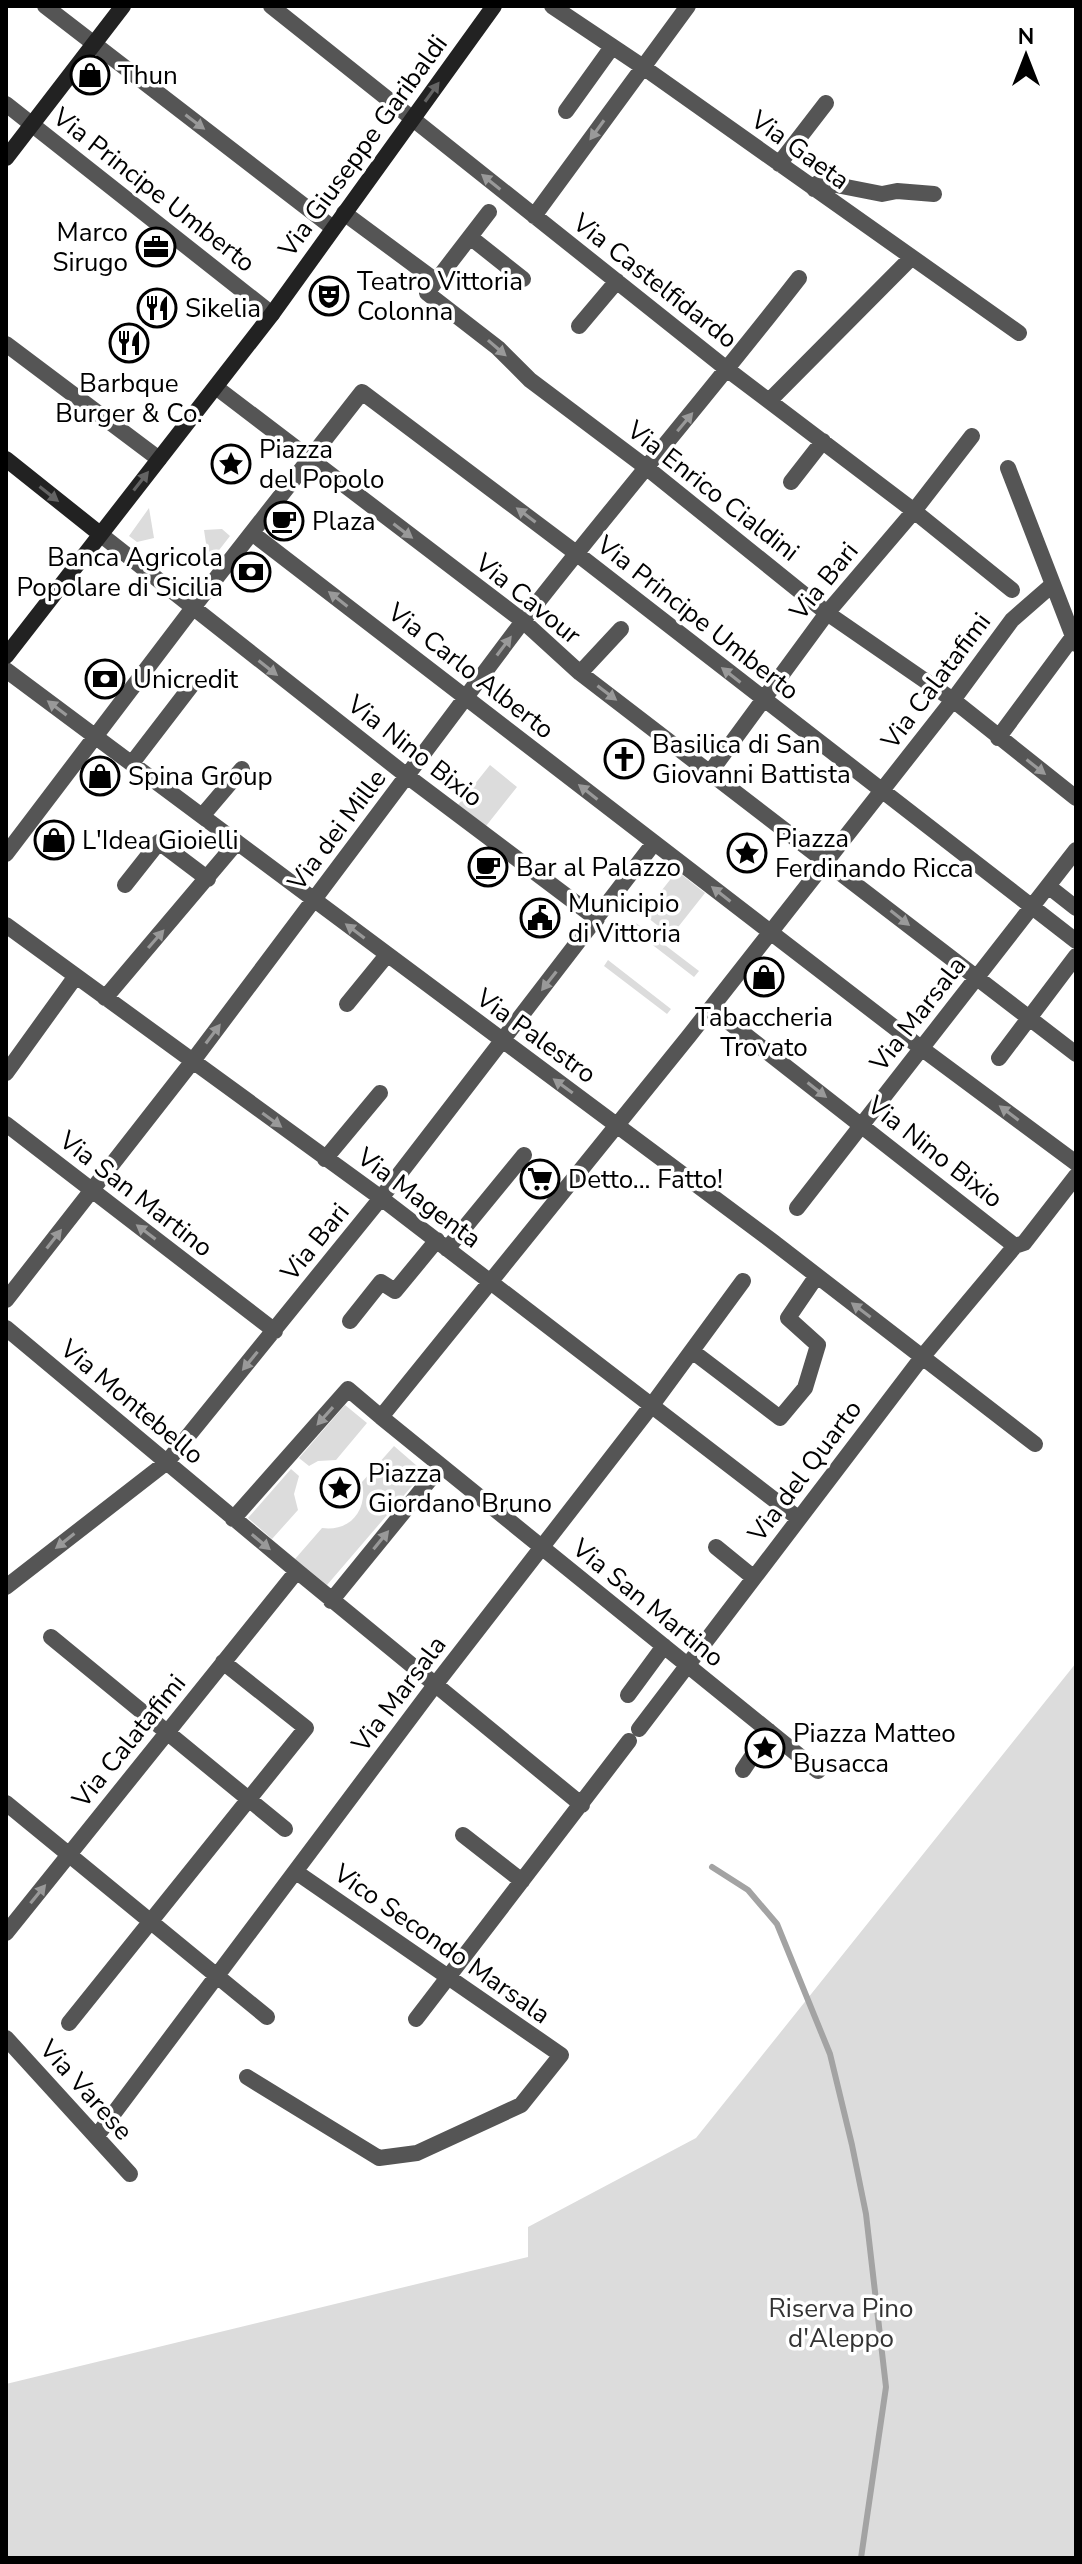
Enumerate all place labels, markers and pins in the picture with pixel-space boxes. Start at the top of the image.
shop icon: Thun [69,54,111,96]
place label: Thun [118,58,178,93]
place label: Marco Sirugo [52,215,128,280]
office icon: Marco Sirugo [135,226,177,268]
place label: Teatro Vittoria Colonna [357,264,523,329]
theatre icon: Teatro Vittoria Colonna [308,275,350,317]
restaurant icon: Sikelia [136,287,178,329]
place label: Sikelia [185,291,261,326]
restaurant icon: Barbque Burger & Co. [108,322,150,364]
place label: Barbque Burger & Co. [55,366,203,431]
place label: Piazza del Popolo [259,432,384,497]
place icon: Piazza del Popolo [210,443,252,485]
cafe icon: Plaza [263,500,305,542]
place label: Plaza [312,504,376,539]
place label: Banca Agricola Popolare di Sicilia [16,540,223,605]
bank icon: Banca Agricola Popolare di Sicilia [230,551,272,593]
bank icon: Unicredit [84,658,126,700]
place label: Unicredit [133,662,239,697]
place label: Basilica di San Giovanni Battista [652,727,851,792]
church icon: Basilica di San Giovanni Battista [603,738,645,780]
shop icon: Spina Group [79,755,121,797]
place label: Spina Group [128,759,273,794]
shop icon: L'Idea Gioielli [33,819,75,861]
place label: Piazza Ferdinando Ricca [775,821,973,886]
place label: L'Idea Gioielli [82,823,239,858]
place icon: Piazza Ferdinando Ricca [726,832,768,874]
cafe icon: Bar al Palazzo [467,846,509,888]
place label: Bar al Palazzo [516,850,681,885]
place label: Municipio di Vittoria [568,886,681,951]
public building icon: Municipio di Vittoria [519,897,561,939]
shop icon: Tabaccheria Trovato [743,956,785,998]
place label: Tabaccheria Trovato [695,1000,833,1065]
supermarket icon: Detto... Fatto! [519,1158,561,1200]
place label: Detto... Fatto! [568,1162,723,1197]
place label: Piazza Giordano Bruno [368,1456,552,1521]
place icon: Piazza Giordano Bruno [319,1467,361,1509]
place label: Piazza Matteo Busacca [793,1716,956,1781]
place icon: Piazza Matteo Busacca [744,1727,786,1769]

